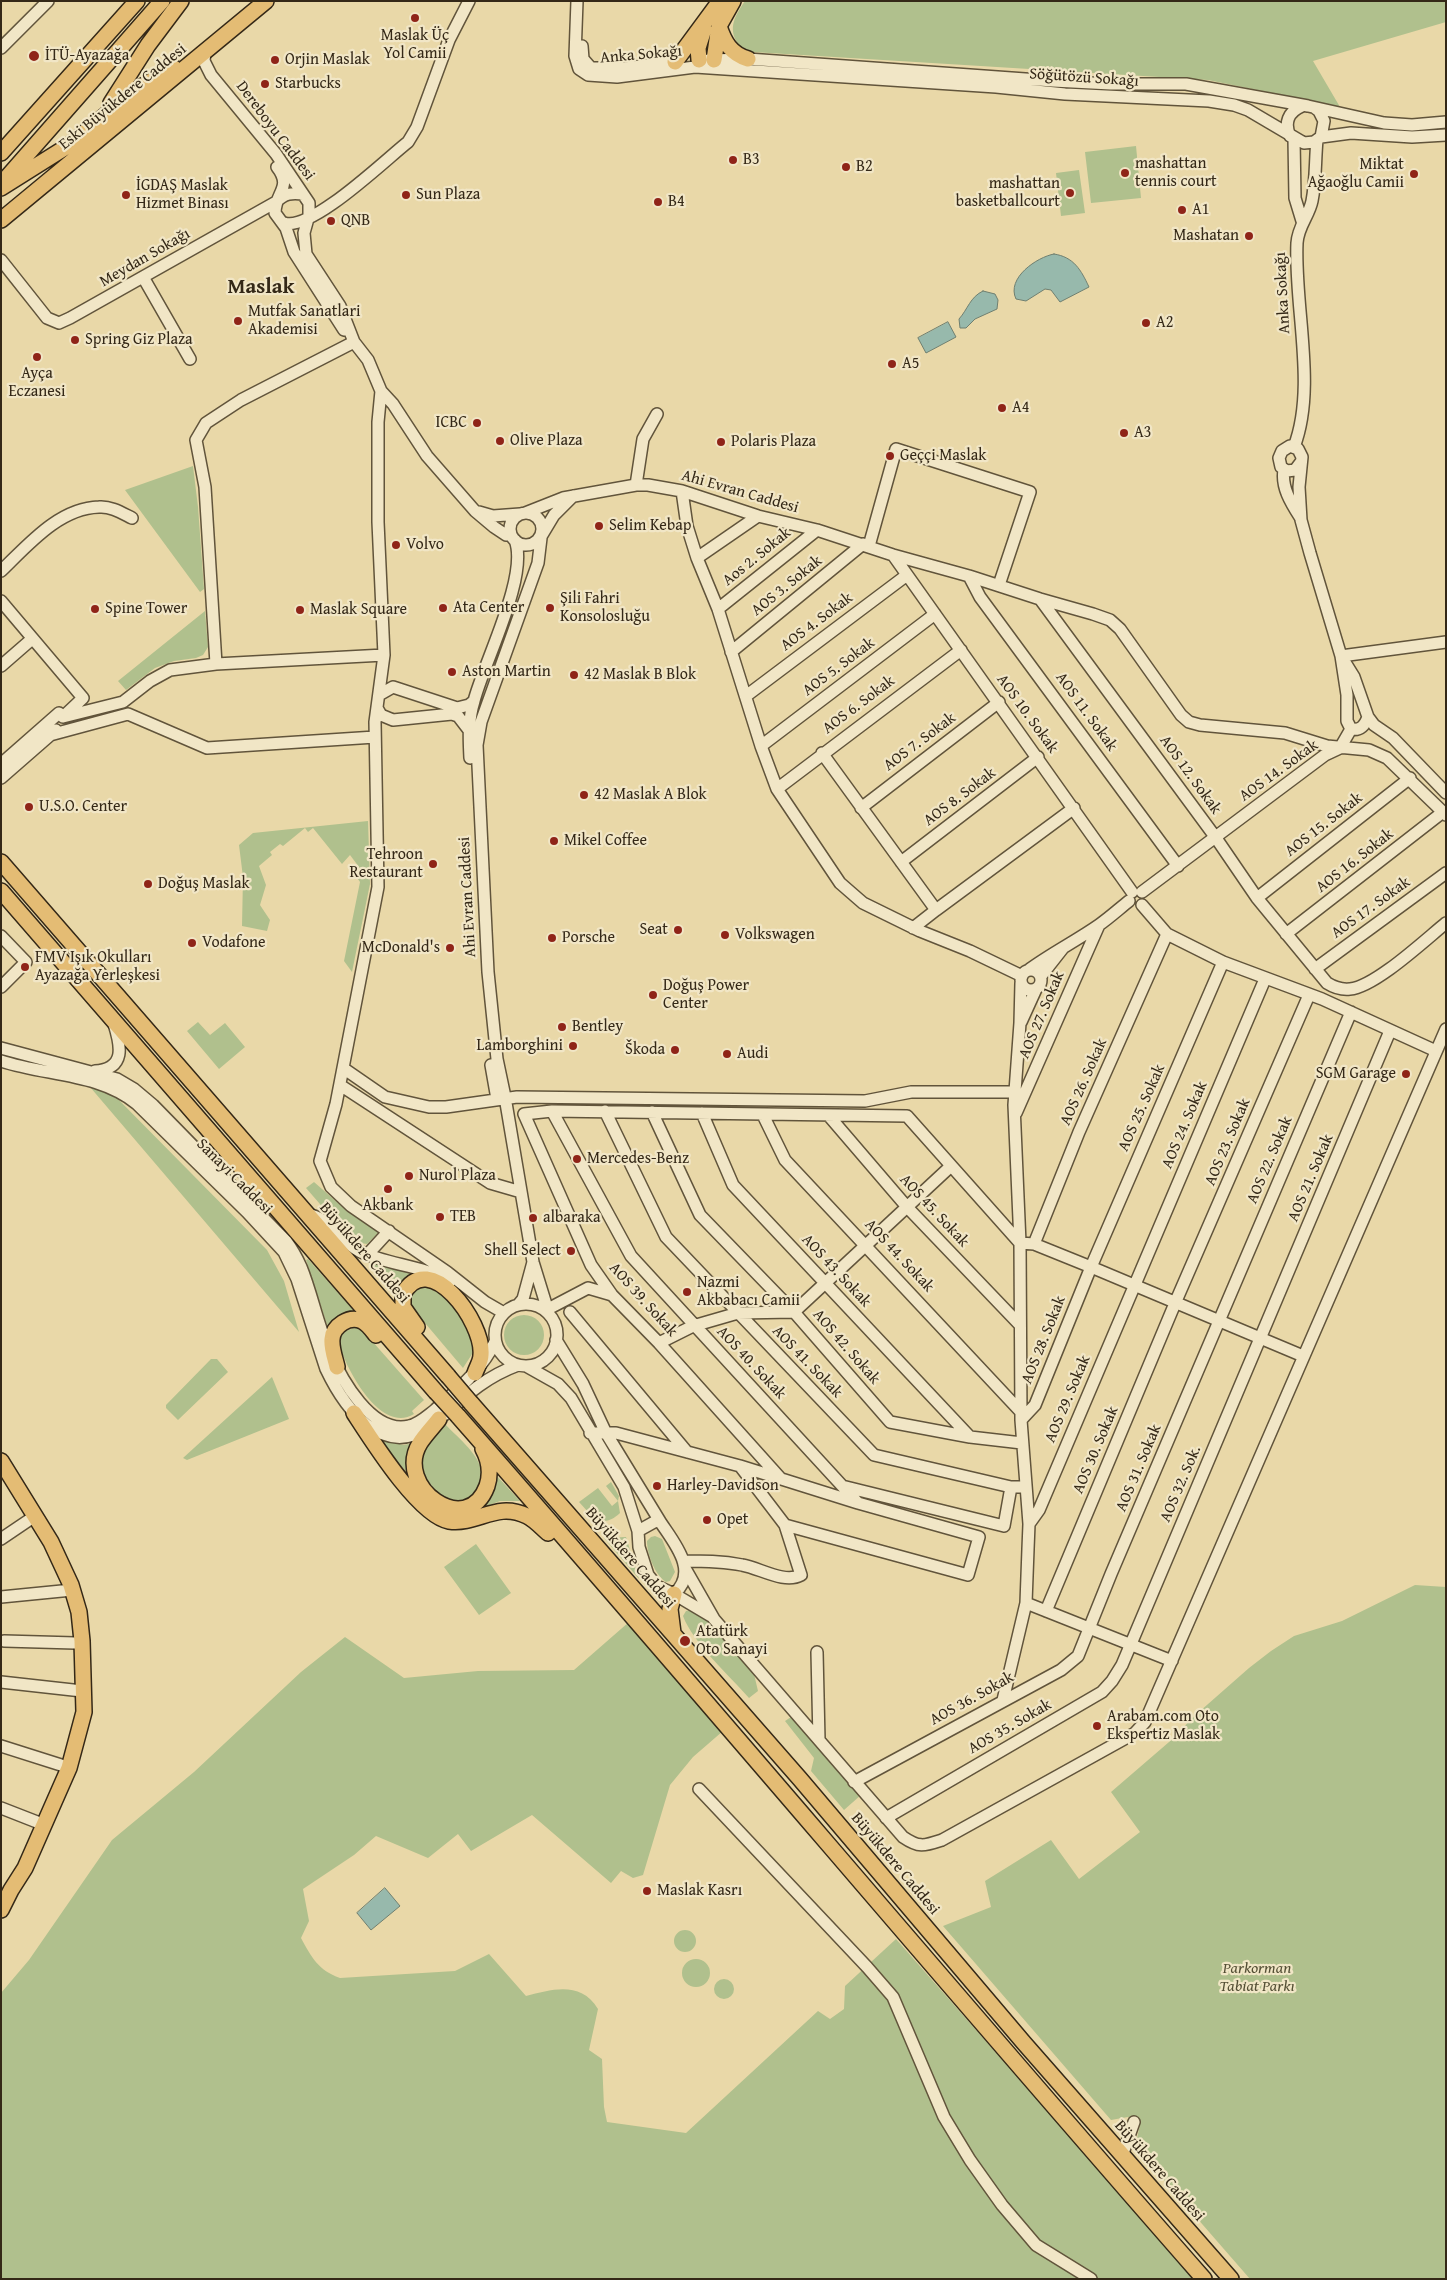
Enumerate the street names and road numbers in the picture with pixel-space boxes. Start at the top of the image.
street label: Eski Büyükdere Caddesi [55,40,191,154]
street label: Anka Sokağı [599,42,683,68]
street label: Söğütözü Sokağı [1029,65,1139,91]
street label: Dereboyu Caddesi [231,78,319,184]
street label: Meydan Sokağı [96,224,194,292]
street label: Anka Sokağı [1271,252,1295,334]
street label: Ahi Evran Caddesi [679,466,801,518]
street label: Aos 2. Sokak [719,524,795,590]
street label: AOS 3. Sokak [748,552,826,620]
street label: AOS 4. Sokak [777,589,857,655]
street label: AOS 5. Sokak [799,634,879,700]
street label: AOS 11. Sokak [1051,669,1121,755]
street label: AOS 10. Sokak [992,671,1062,757]
street label: AOS 6. Sokak [819,672,899,738]
street label: AOS 7. Sokak [880,709,960,775]
street label: AOS 12. Sokak [1155,732,1225,818]
street label: AOS 14. Sokak [1236,736,1322,806]
street label: AOS 8. Sokak [920,764,1000,830]
street label: AOS 15. Sokak [1281,789,1367,861]
street label: AOS 16. Sokak [1312,825,1398,897]
street label: Ahi Evran Caddesi [455,836,481,958]
street label: AOS 17. Sokak [1328,873,1414,943]
street label: AOS 27. Sokak [1015,968,1069,1062]
street label: AOS 26. Sokak [1056,1036,1112,1128]
street label: AOS 25. Sokak [1114,1062,1170,1154]
street label: AOS 24. Sokak [1158,1078,1212,1172]
street label: AOS 23. Sokak [1201,1095,1255,1189]
street label: AOS 22. Sokak [1243,1113,1297,1207]
street label: AOS 21. Sokak [1284,1131,1338,1225]
street label: Sanayi Caddesi [192,1135,276,1219]
street label: AOS 45. Sokak [895,1170,973,1252]
street label: Büyükdere Caddesi [315,1199,413,1307]
street label: AOS 44. Sokak [860,1215,938,1297]
street label: AOS 43. Sokak [797,1230,875,1312]
street label: AOS 39. Sokak [605,1259,681,1341]
street label: AOS 28. Sokak [1018,1293,1070,1387]
street label: AOS 42. Sokak [808,1306,884,1388]
street label: AOS 40. Sokak [712,1322,790,1404]
street label: AOS 41. Sokak [768,1322,846,1402]
street label: AOS 29. Sokak [1041,1352,1095,1446]
street label: AOS 30. Sokak [1069,1403,1123,1497]
street label: AOS 31. Sokak [1112,1421,1166,1515]
street label: AOS 32. Sok. [1156,1443,1206,1525]
street label: Büyükdere Caddesi [581,1504,679,1612]
street label: AOS 36. Sokak [927,1668,1017,1730]
street label: AOS 35. Sokak [965,1695,1055,1759]
street label: Büyükdere Caddesi [847,1809,943,1919]
street label: Büyükdere Caddesi [1110,2117,1208,2225]

